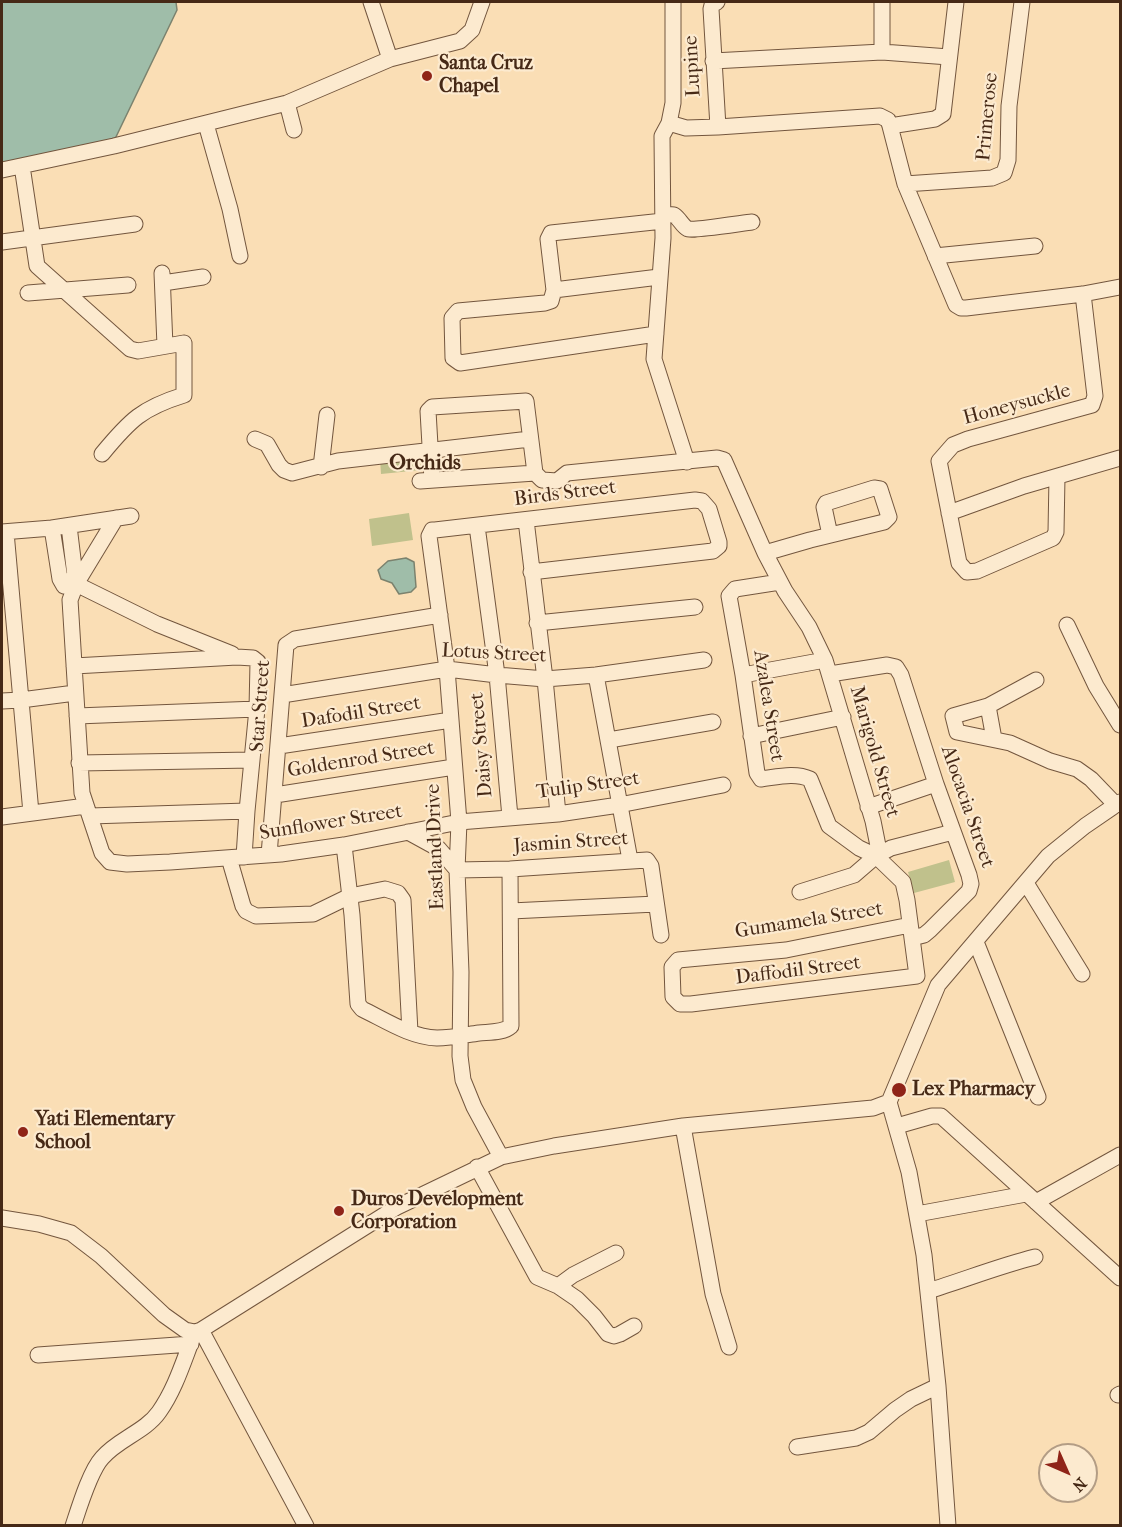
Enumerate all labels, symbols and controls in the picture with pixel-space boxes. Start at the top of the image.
street label: Lupine [679,35,707,97]
place label: Santa Cruz Chapel [439,52,533,99]
marker: Santa Cruz Chapel [420,69,434,83]
street label: Primerose [972,72,1004,162]
street label: Honeysuckle [961,379,1073,431]
district label: Orchids [389,451,461,477]
street label: Birds Street [513,476,617,512]
street label: Lotus Street [441,639,547,669]
street label: Azalea Street [747,648,789,764]
street label: Star Street [246,659,276,753]
street label: Marigold Street [844,683,904,821]
street label: Daisy Street [465,691,499,799]
street label: Dafodil Street [300,692,422,734]
street label: Goldenrod Street [286,737,436,783]
street label: Alocacia Street [935,743,999,871]
street label: Tulip Street [535,767,641,805]
street label: Eastland Drive [422,783,450,911]
street label: Sunflower Street [258,800,404,846]
street label: Jasmin Street [513,827,629,859]
street label: Gumamela Street [733,897,885,945]
street label: Daffodil Street [734,951,862,991]
place label: Lex Pharmacy [912,1078,1035,1102]
marker: Lex Pharmacy [890,1081,908,1099]
place label: Yati Elementary School [35,1108,175,1155]
marker: Yati Elementary School [16,1125,30,1139]
place label: Duros Development Corporation [351,1188,523,1235]
marker: Duros Development Corporation [332,1204,346,1218]
north arrow [1038,1443,1098,1503]
text: N [1069,1474,1091,1496]

